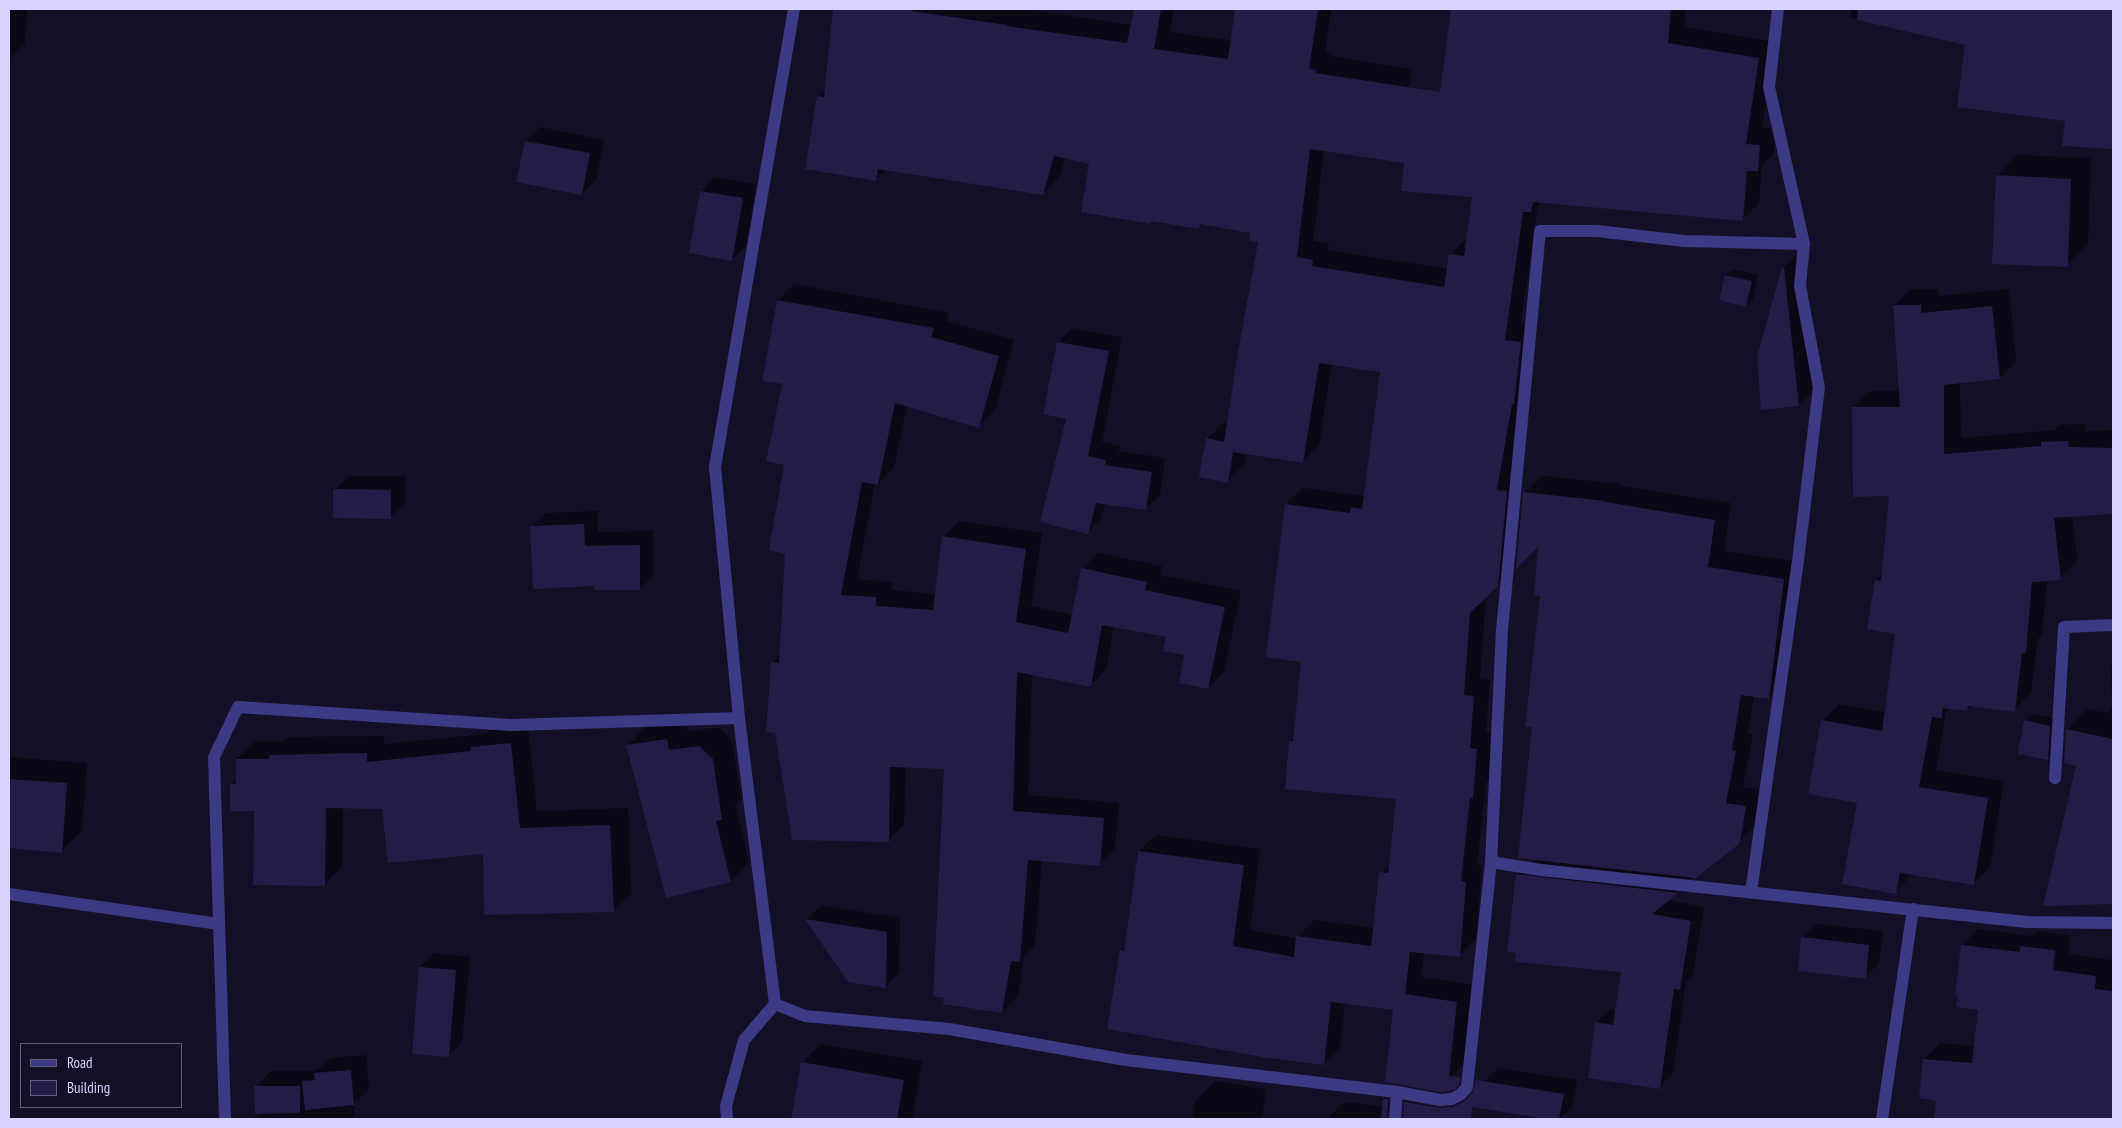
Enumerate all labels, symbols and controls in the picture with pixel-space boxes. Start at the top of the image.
legend [20,1043,182,1108]
text: Road [67,1053,93,1072]
text: Building [67,1078,110,1097]

